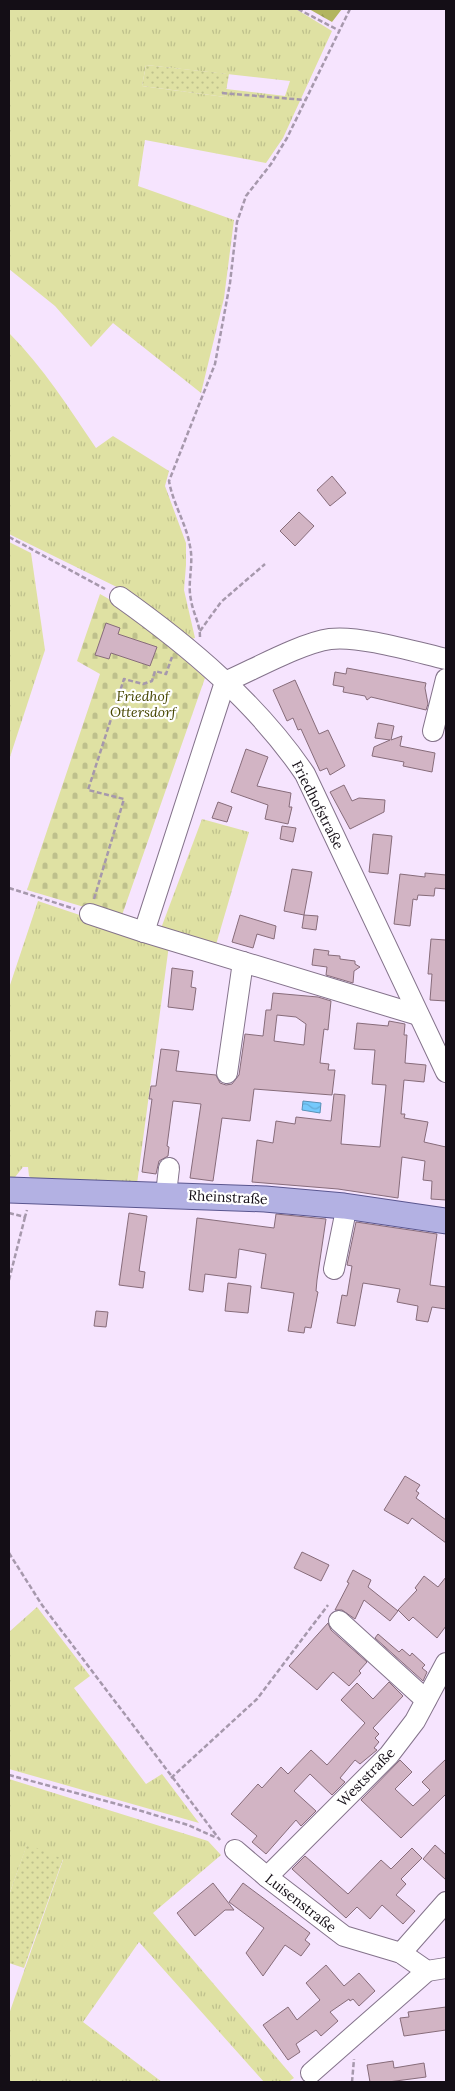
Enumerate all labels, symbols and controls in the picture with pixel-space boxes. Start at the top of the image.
park label: Friedhof Ottersdorf [110,687,178,721]
street label: Friedhofstraße [288,758,348,853]
street label: Rheinstraße [188,1186,269,1208]
street label: Weststraße [333,1743,399,1810]
street label: Luisenstraße [262,1870,340,1937]

